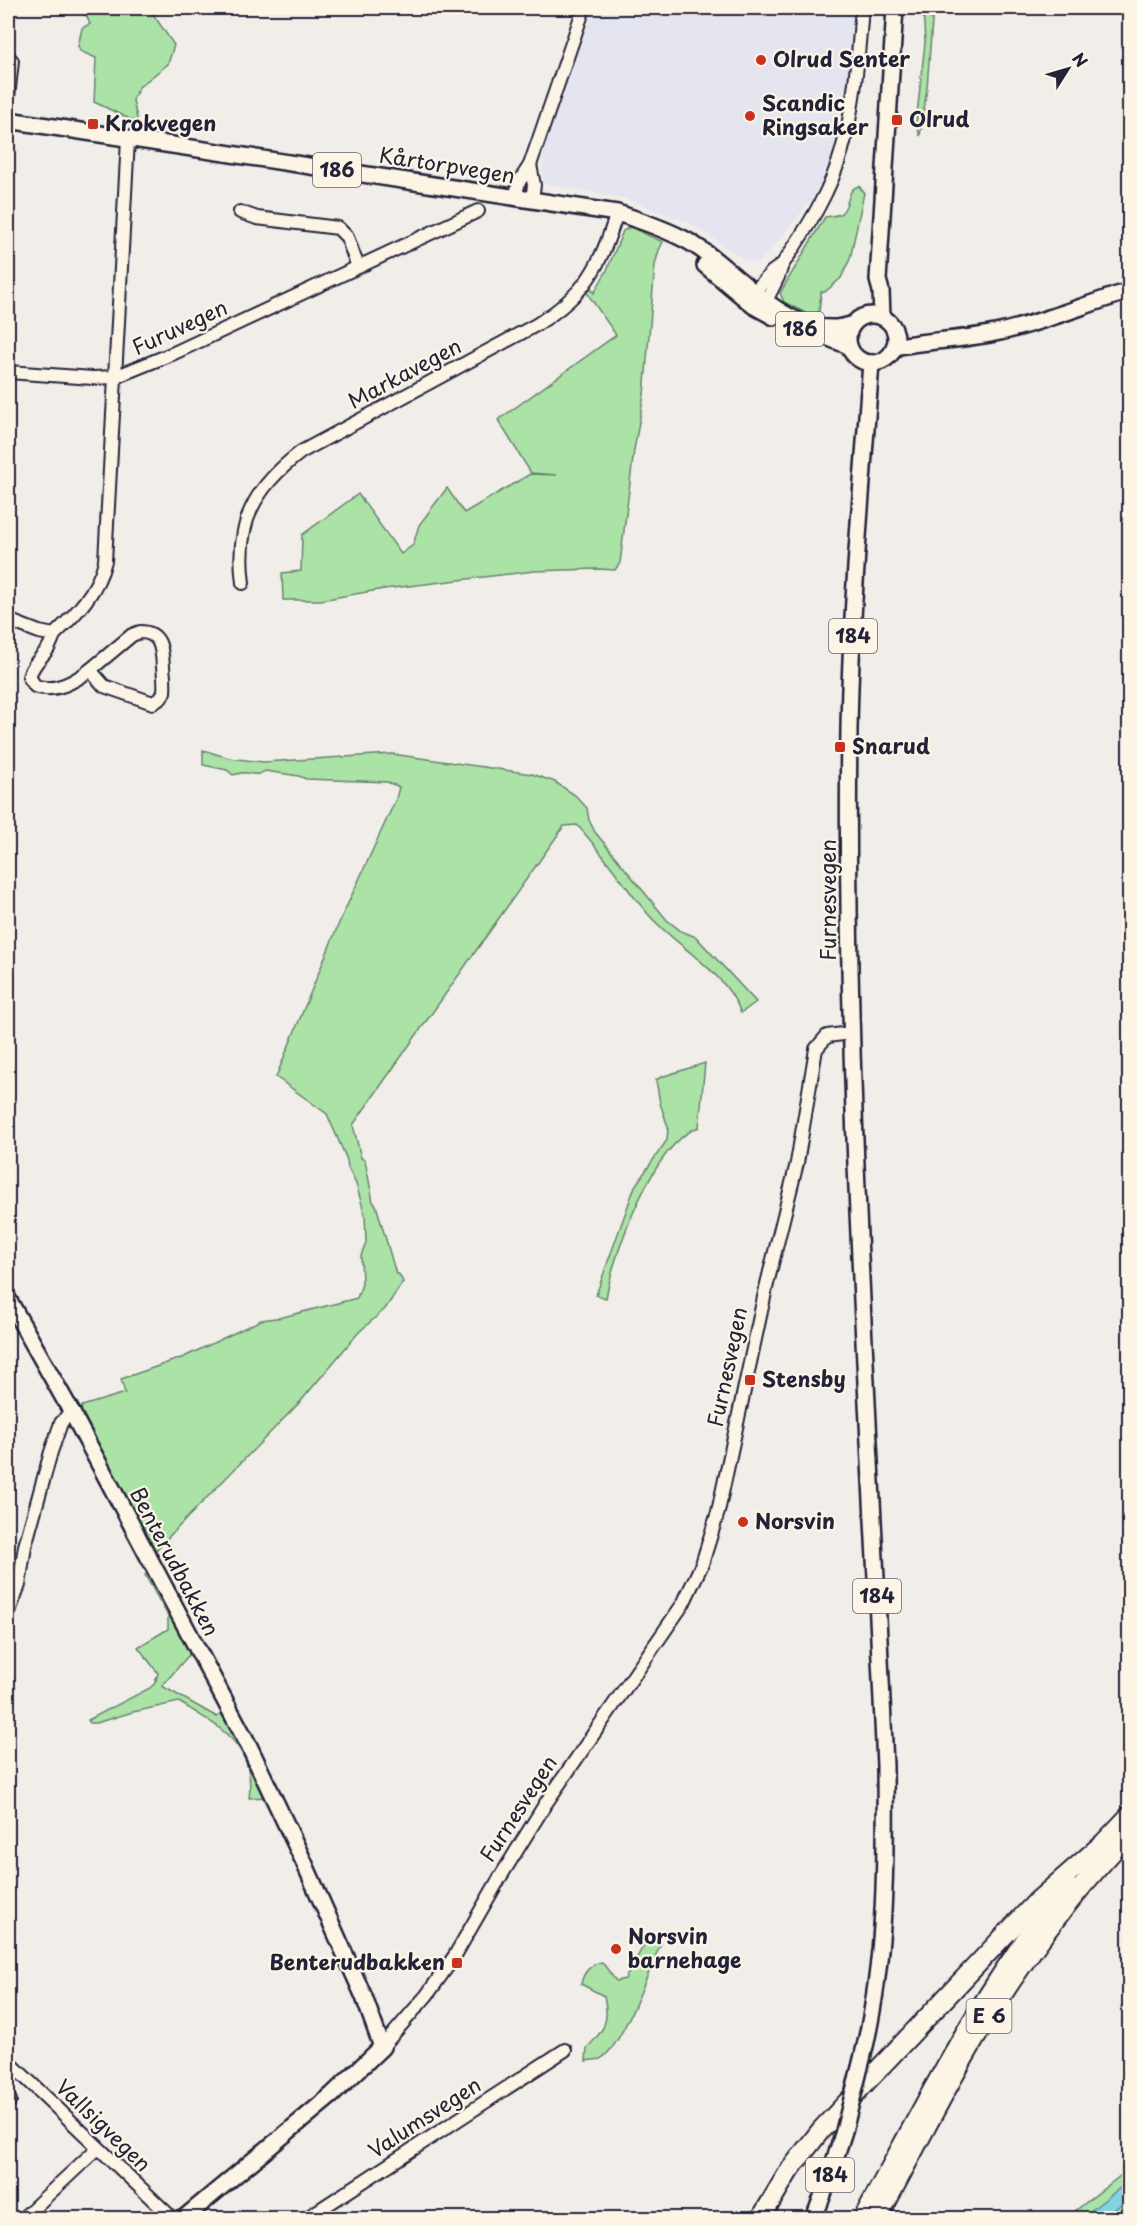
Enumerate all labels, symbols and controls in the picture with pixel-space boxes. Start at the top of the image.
north arrow [1038,39,1098,99]
place label: Olrud Senter [773,42,910,74]
text: N [1067,47,1094,72]
marker: Olrud Senter [754,53,768,67]
place label: Scandic Ringsaker [762,86,869,142]
place label: Olrud [909,102,969,134]
place label: Krokvegen [105,106,216,138]
marker: Scandic Ringsaker [743,109,757,123]
marker: Olrud [890,113,904,127]
marker: Krokvegen [86,117,100,131]
street label: Kårtorpvegen [377,138,517,191]
road number: 186 [313,153,361,187]
street label: Furuvegen [126,290,232,362]
road number: 186 [776,312,824,346]
street label: Markavegen [342,329,467,416]
road number: 184 [829,619,877,653]
place label: Snarud [852,729,930,761]
marker: Snarud [833,740,847,754]
street label: Furnesvegen [811,839,843,961]
street label: Furnesvegen [698,1304,754,1429]
place label: Stensby [762,1362,846,1394]
marker: Stensby [743,1373,757,1387]
street label: Benterudbakken [123,1481,229,1641]
place label: Norsvin [755,1504,835,1536]
marker: Norsvin [736,1515,750,1529]
road number: 184 [853,1579,901,1613]
street label: Furnesvegen [471,1748,564,1868]
place label: Norsvin barnehage [628,1919,741,1975]
marker: Norsvin barnehage [609,1942,623,1956]
place label: Benterudbakken [269,1945,445,1977]
marker: Benterudbakken [450,1956,464,1970]
road number: E 6 [966,1999,1012,2033]
street label: Valumsvegen [361,2068,487,2165]
street label: Vallsigvegen [50,2071,159,2178]
road number: 184 [806,2158,854,2192]

